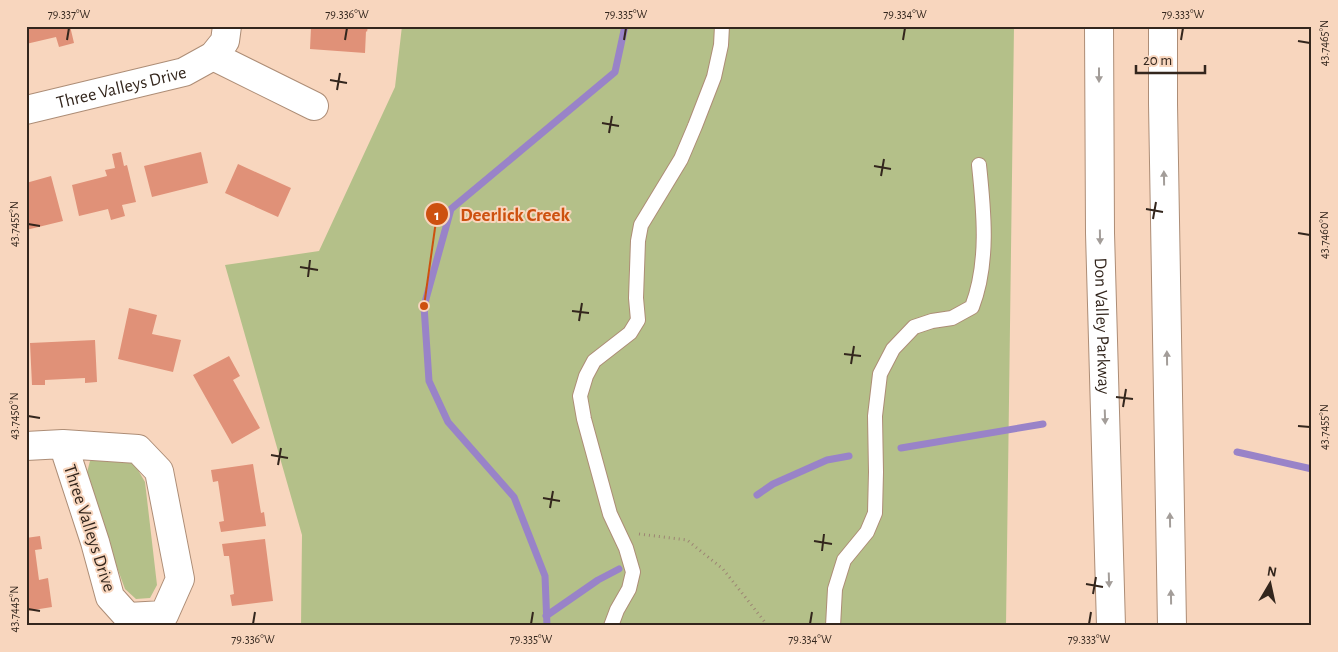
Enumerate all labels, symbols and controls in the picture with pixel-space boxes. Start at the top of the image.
text: 79.337°W [48,8,91,20]
text: 79.336°W [325,8,369,20]
text: 79.335°W [605,8,648,20]
text: 79.334°W [883,8,927,20]
text: 79.333°W [1162,8,1205,20]
text: 43.7465°N [1318,20,1330,66]
scale bar [1136,42,1204,74]
text: 20 m [1143,53,1172,68]
street label: Three Valleys Drive [55,64,188,112]
one-way arrow [1095,67,1103,83]
one-way arrow [1160,170,1168,186]
callout: Deerlick Creek [425,197,580,231]
text: 43.7455°N [8,201,20,247]
text: Deerlick Creek [460,206,570,225]
text: 1 [434,208,440,223]
text: 43.7460°N [1318,211,1330,259]
one-way arrow [1096,230,1104,246]
street label: Don Valley Parkway [1091,257,1113,395]
one-way arrow [1163,350,1171,366]
text: 43.7450°N [8,392,20,440]
text: 43.7455°N [1318,404,1330,450]
one-way arrow [1101,410,1109,426]
street label: Three Valleys Drive [60,462,118,594]
one-way arrow [1166,512,1174,528]
north arrow [1246,560,1296,610]
text: N [1266,564,1278,580]
one-way arrow [1106,572,1114,588]
text: 43.7445°N [8,586,20,632]
one-way arrow [1167,589,1175,605]
text: 79.336°W [231,633,275,645]
text: 79.335°W [510,633,553,645]
text: 79.334°W [788,633,832,645]
text: 79.333°W [1068,633,1111,645]

